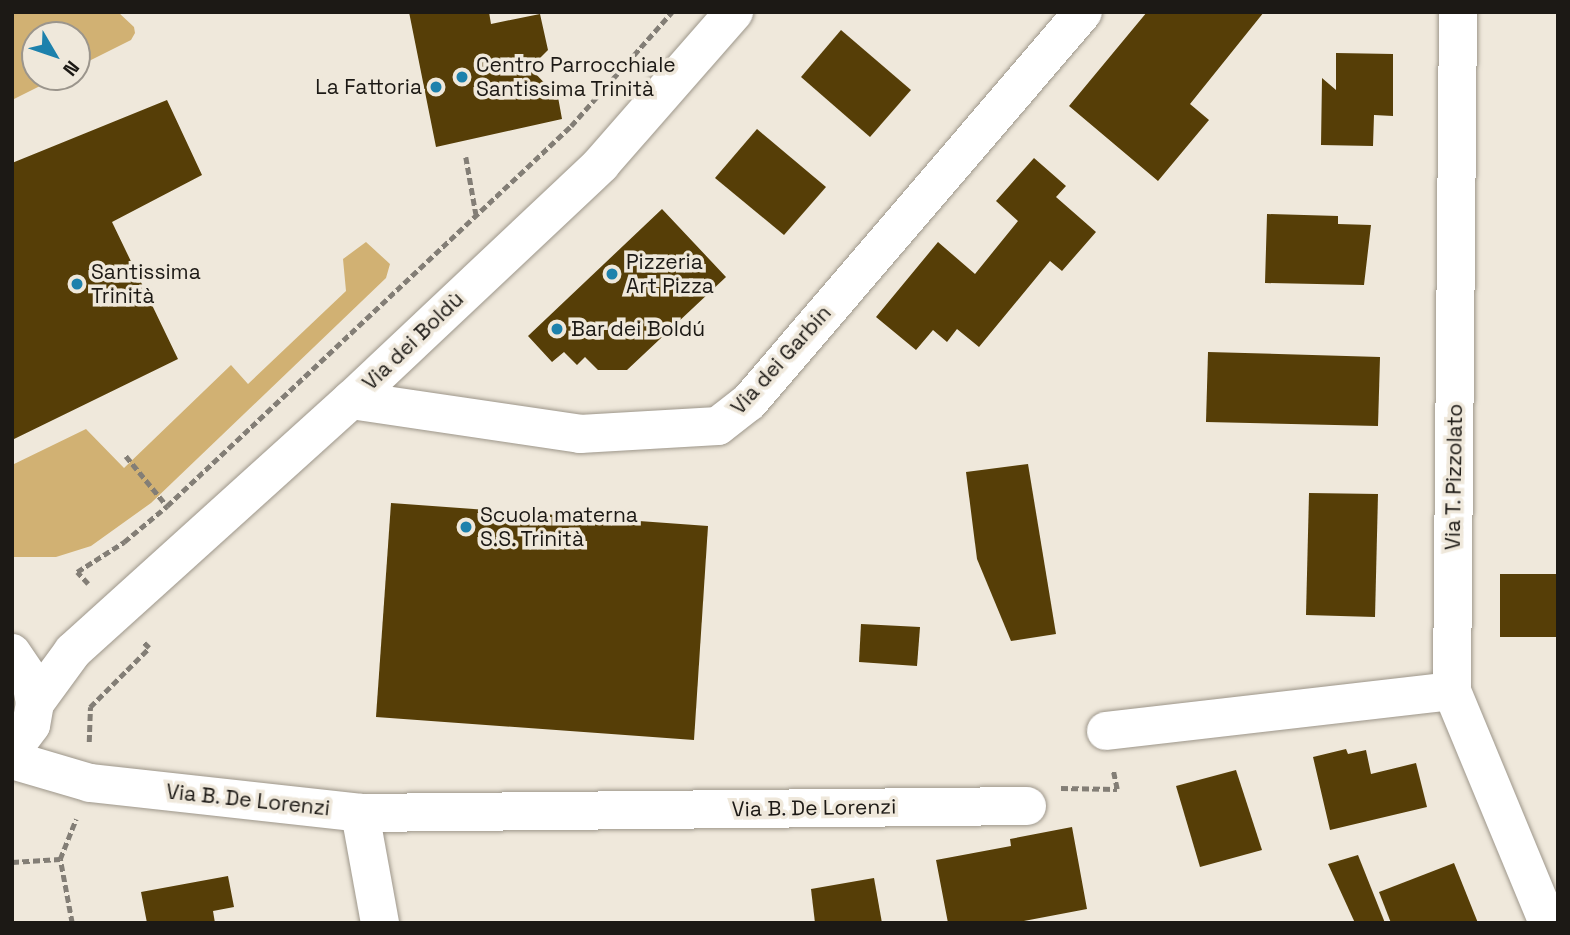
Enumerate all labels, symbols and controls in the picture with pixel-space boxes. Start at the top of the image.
north arrow [21,21,91,91]
place label: Centro Parrocchiale Santissima Trinità [476,52,676,102]
text: N [57,55,85,81]
marker: Centro Parrocchiale Santissima Trinità [454,69,470,85]
place label: La Fattoria [315,74,422,100]
marker: La Fattoria [428,79,444,95]
place label: Pizzeria Art Pizza [626,249,714,299]
place label: Santissima Trinità [91,259,201,309]
marker: Pizzeria Art Pizza [604,266,620,282]
marker: Santissima Trinità [69,276,85,292]
street label: Via dei Boldù [357,287,469,395]
street label: Via dei Garbin [726,300,836,420]
place label: Bar dei Boldú [571,316,705,342]
marker: Bar dei Boldú [549,321,565,337]
street label: Via T. Pizzolato [1440,403,1468,551]
place label: Scuola materna S.S. Trinità [480,502,638,552]
marker: Scuola materna S.S. Trinità [458,519,474,535]
street label: Via B. De Lorenzi [165,779,331,821]
street label: Via B. De Lorenzi [731,794,897,822]

